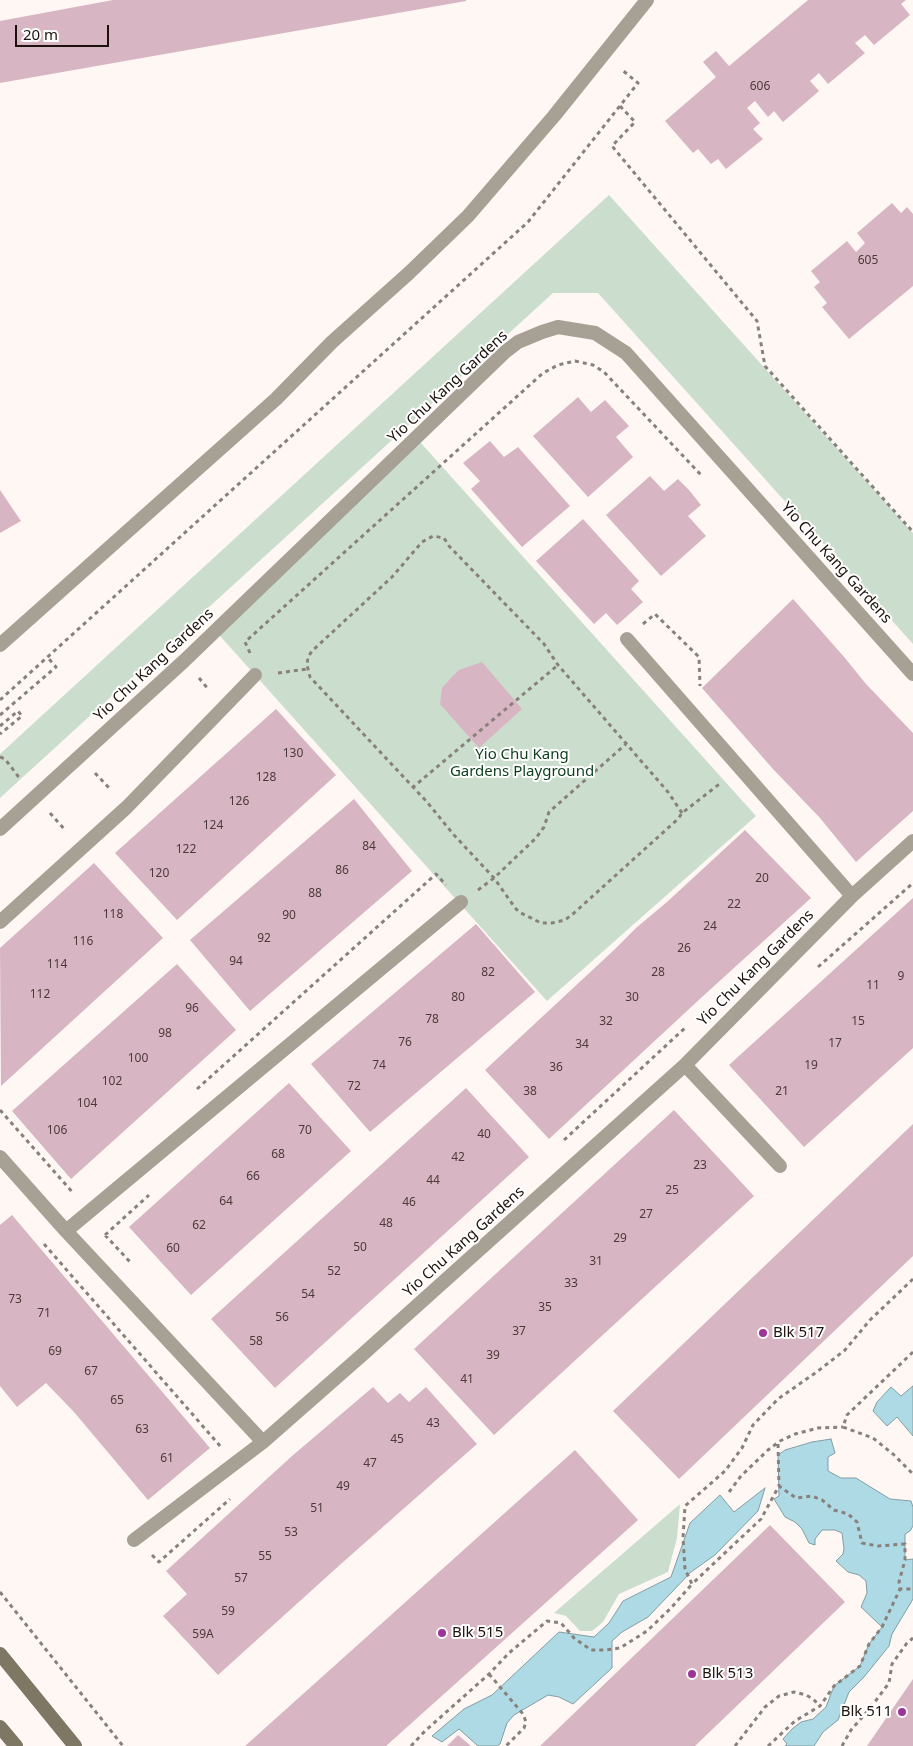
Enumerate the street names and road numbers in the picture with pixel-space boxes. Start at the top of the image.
street label: Yio Chu Kang Gardens [385,327,511,447]
street label: Yio Chu Kang Gardens [777,499,895,627]
street label: Yio Chu Kang Gardens [91,605,217,725]
street label: Yio Chu Kang Gardens [694,906,818,1030]
street label: Yio Chu Kang Gardens [400,1183,528,1301]

